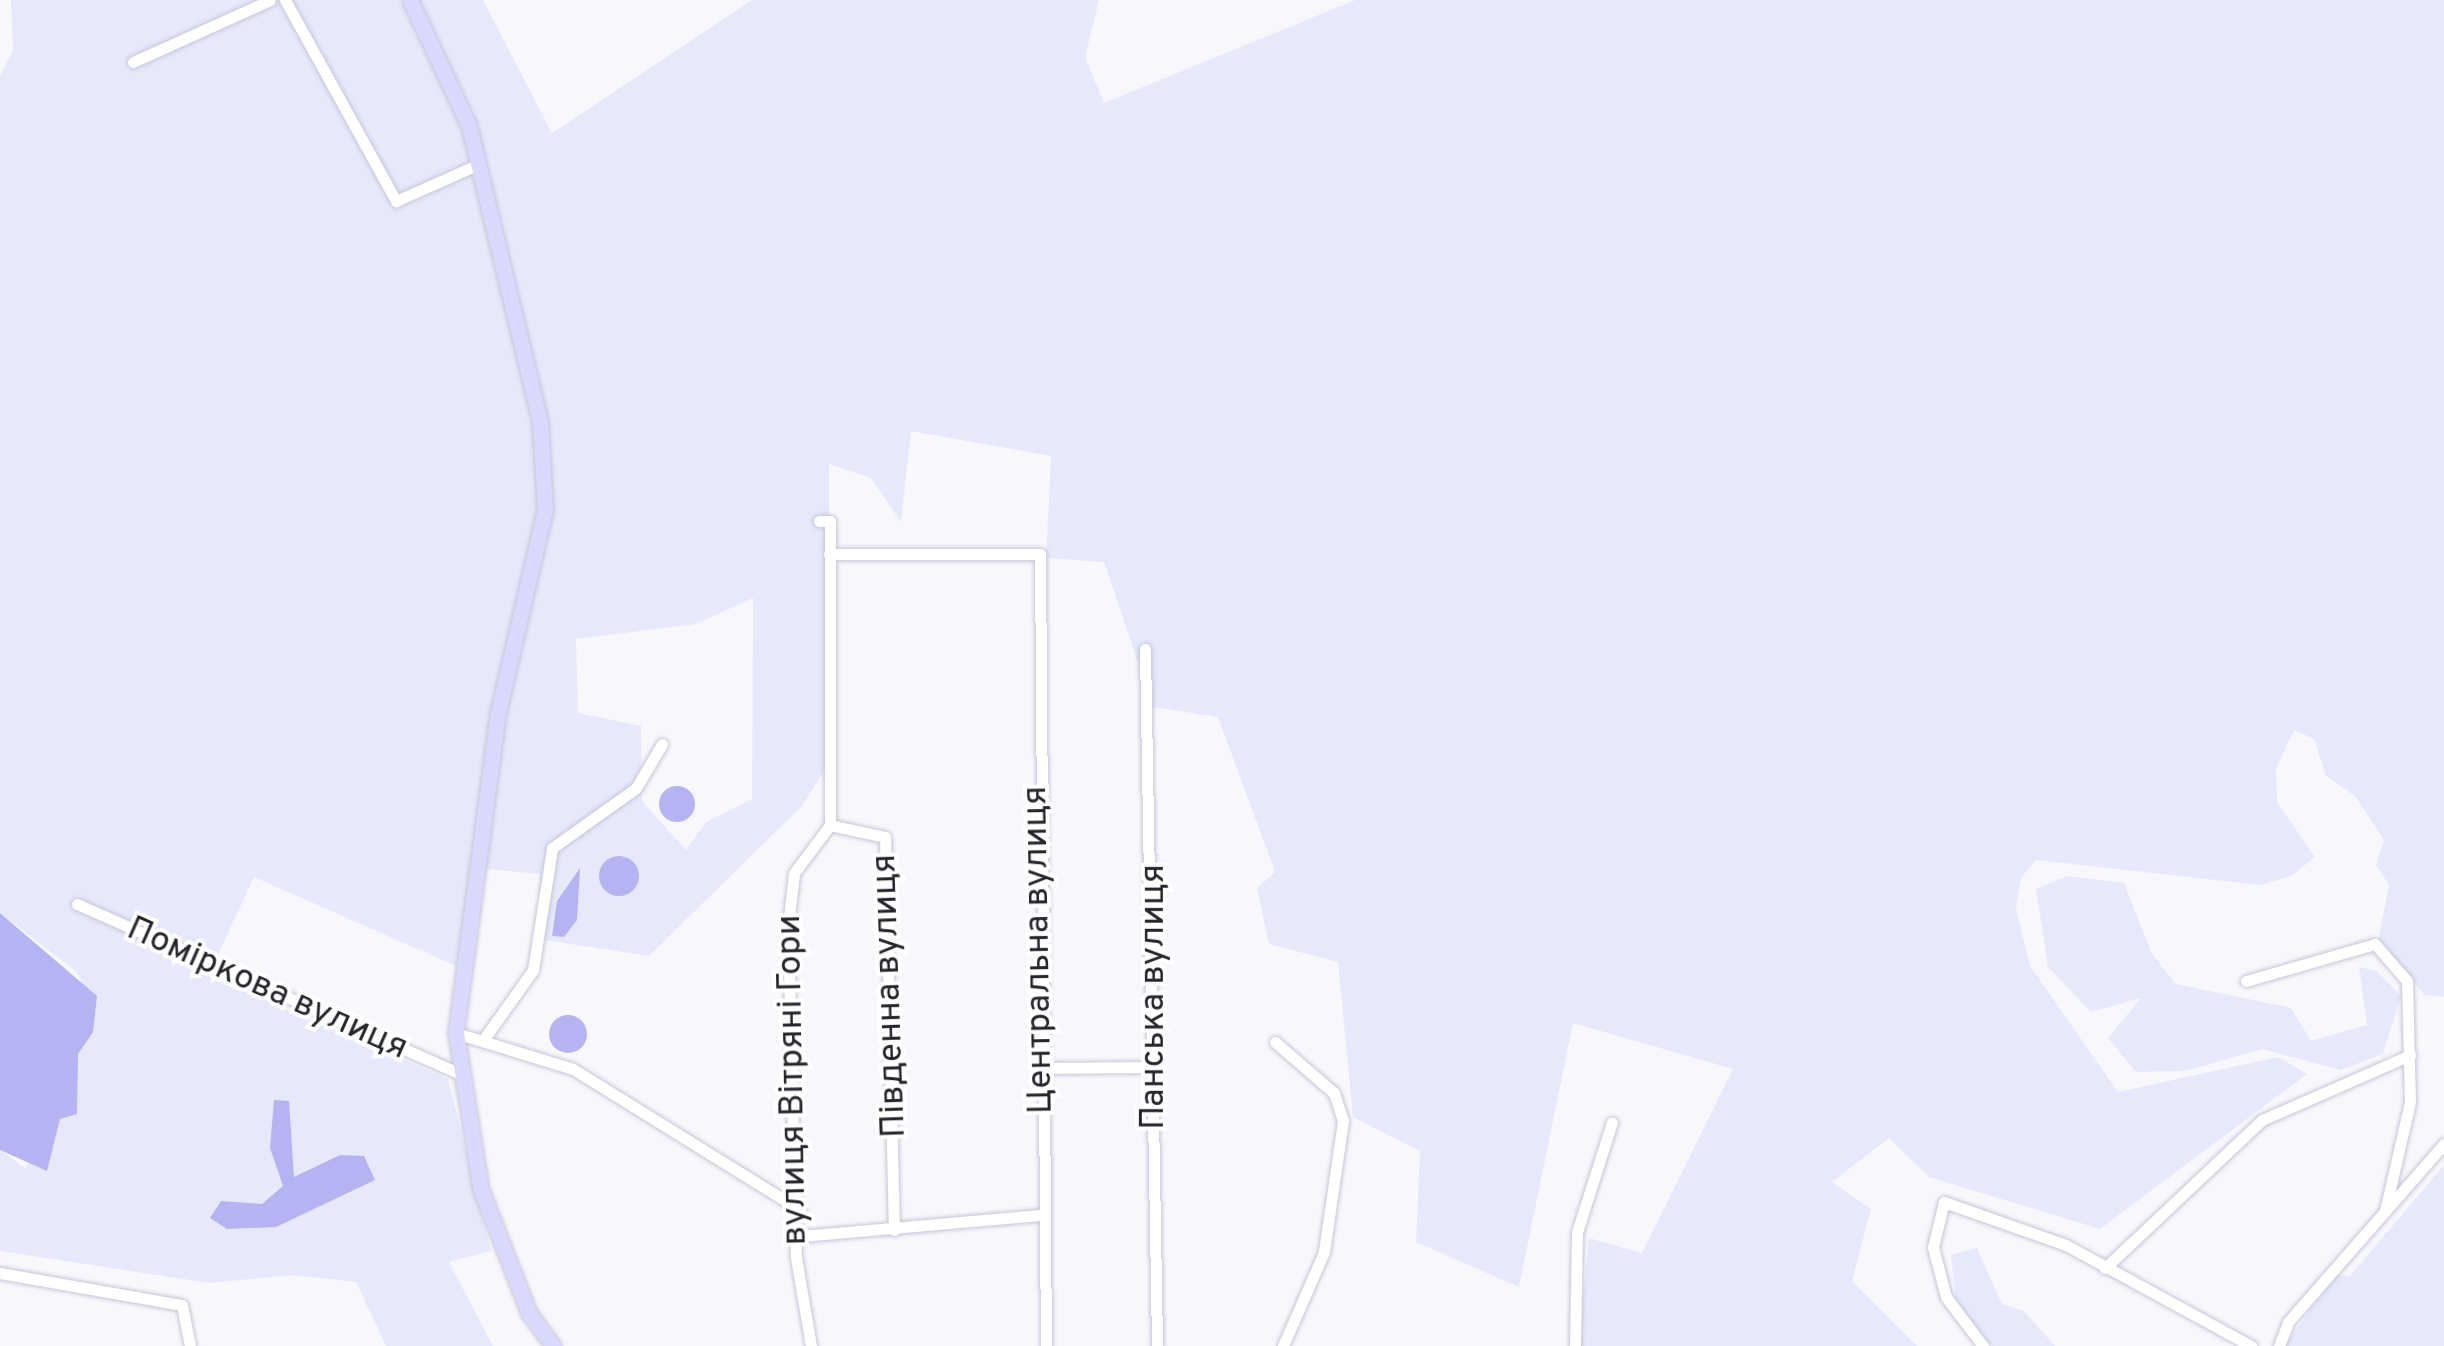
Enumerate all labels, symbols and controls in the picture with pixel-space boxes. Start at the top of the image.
street label: Центральна вулиця [1015,785,1063,1115]
street label: Південна вулиця [864,853,916,1139]
street label: Панська вулиця [1133,864,1175,1130]
street label: Поміркова вулиця [120,908,414,1070]
street label: вулиця Вітряні Гори [769,914,817,1246]

